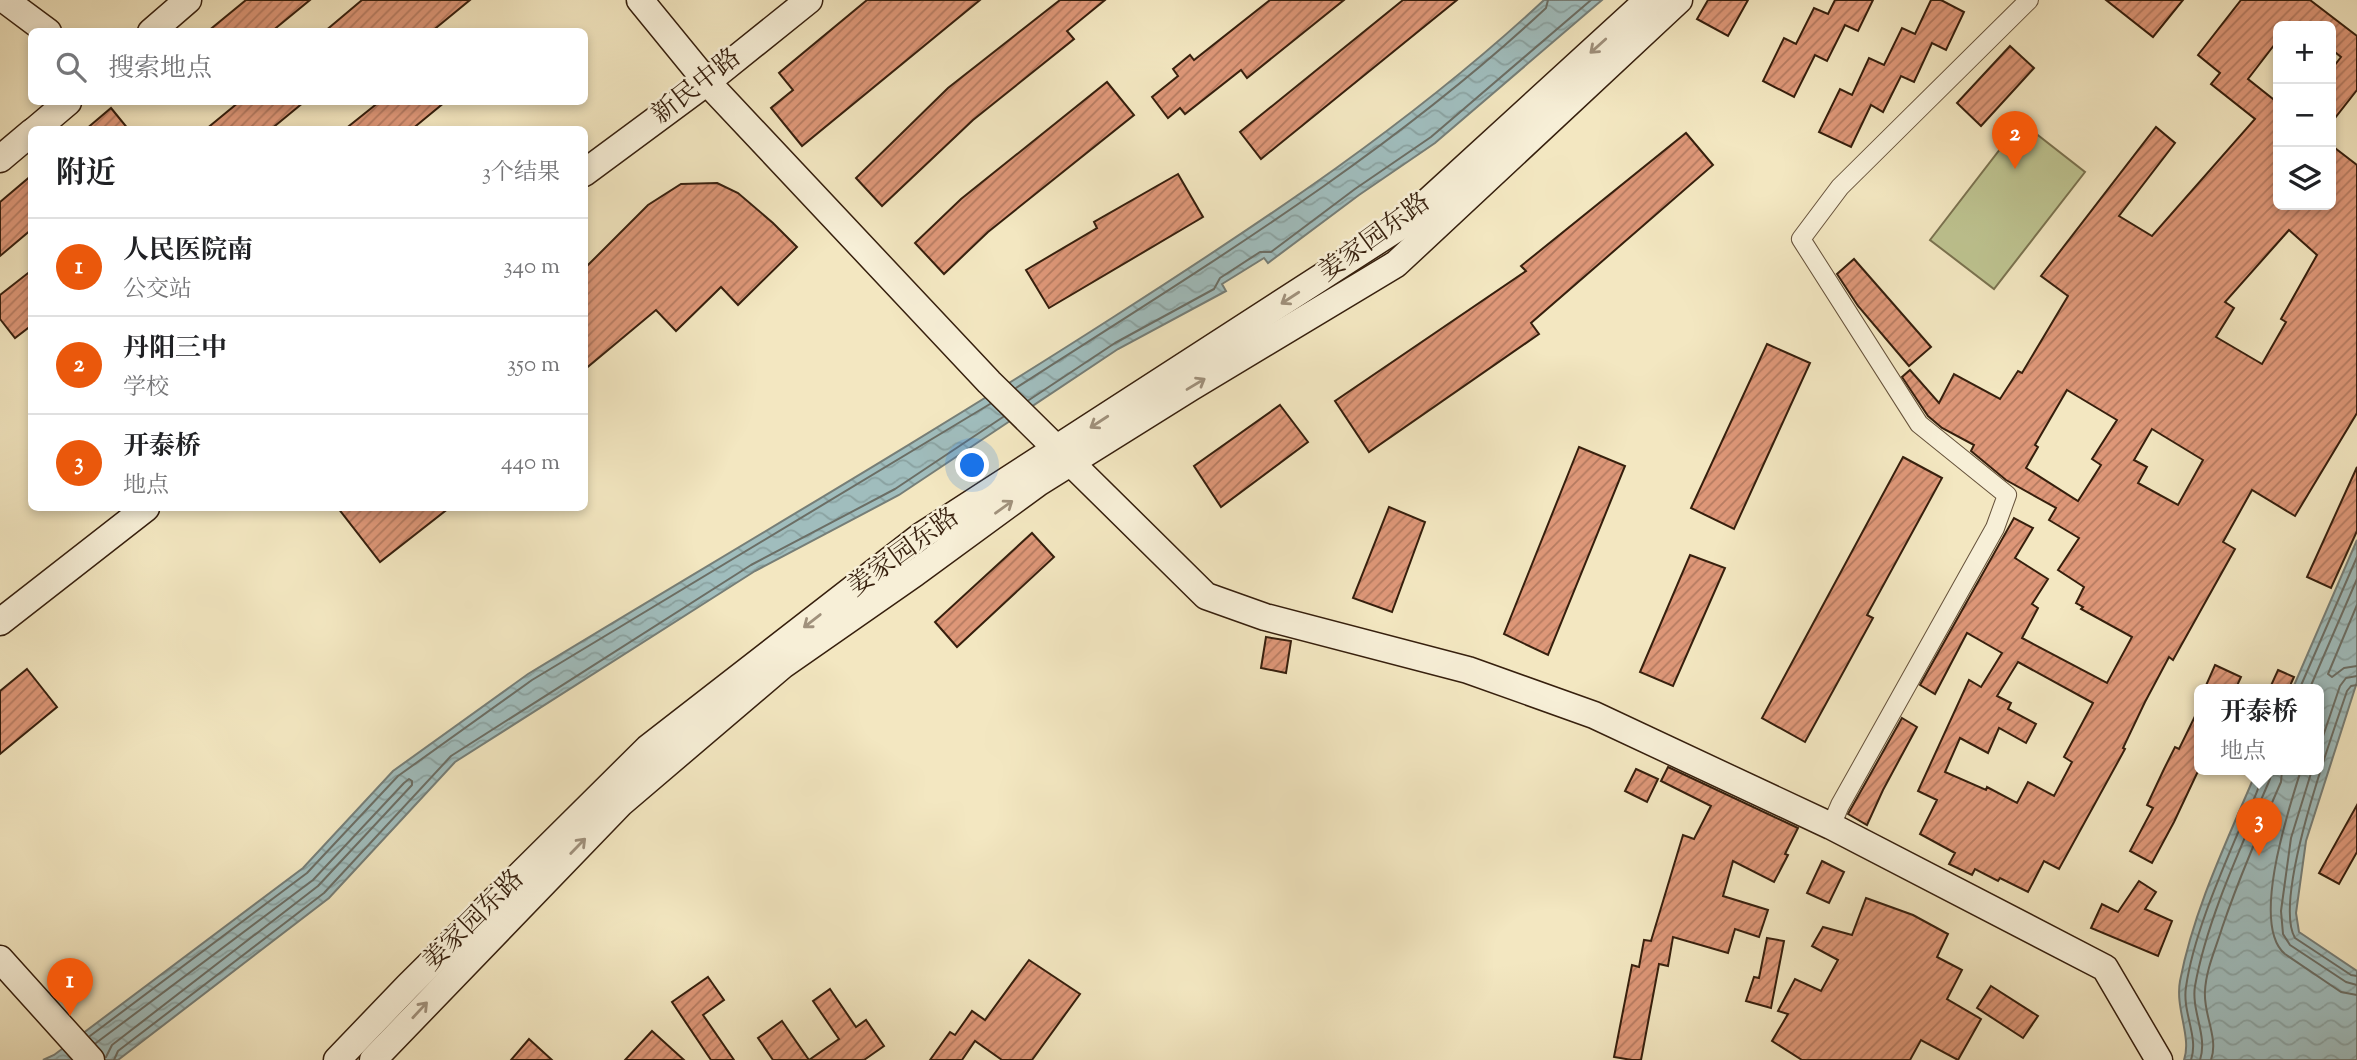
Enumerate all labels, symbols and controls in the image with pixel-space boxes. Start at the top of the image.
map controls [2273,21,2336,210]
button: + [2273,21,2336,84]
search box [28,28,588,105]
one-way arrow [1589,38,1607,54]
street label: 新民中路 [645,40,749,134]
icon: search [52,48,90,86]
text: 搜索地点 [108,51,212,88]
button: − [2273,84,2336,147]
pin: 2 [1992,111,2038,169]
button: layers [2273,147,2336,210]
text: 附近 [56,153,116,196]
text: 3个结果 [482,157,560,190]
street label: 姜家园东路 [1312,185,1438,291]
text: 人民医院南 [123,233,253,270]
text: 1 [75,251,83,284]
text: 340 m [503,251,560,284]
text: 公交站 [123,274,192,307]
one-way arrow [1281,292,1301,306]
text: 丹阳三中 [123,331,227,368]
text: 2 [74,349,84,382]
text: 350 m [507,349,560,382]
text: 学校 [123,372,169,405]
one-way arrow [1185,377,1205,391]
one-way arrow [1090,415,1110,429]
text: 开泰桥 [123,429,201,466]
text: 3 [74,447,84,480]
text: 440 m [501,447,560,480]
your location [955,448,989,482]
text: 地点 [123,470,169,503]
street label: 姜家园东路 [841,500,967,606]
one-way arrow [995,500,1014,515]
one-way arrow [803,614,822,629]
popup [2194,684,2324,775]
text: 开泰桥 [2220,695,2298,732]
text: 地点 [2220,736,2266,769]
pin: 3 [2236,798,2282,856]
one-way arrow [569,838,586,855]
street label: 姜家园东路 [415,862,533,980]
pin: 1 [47,958,93,1016]
one-way arrow [412,1002,429,1019]

